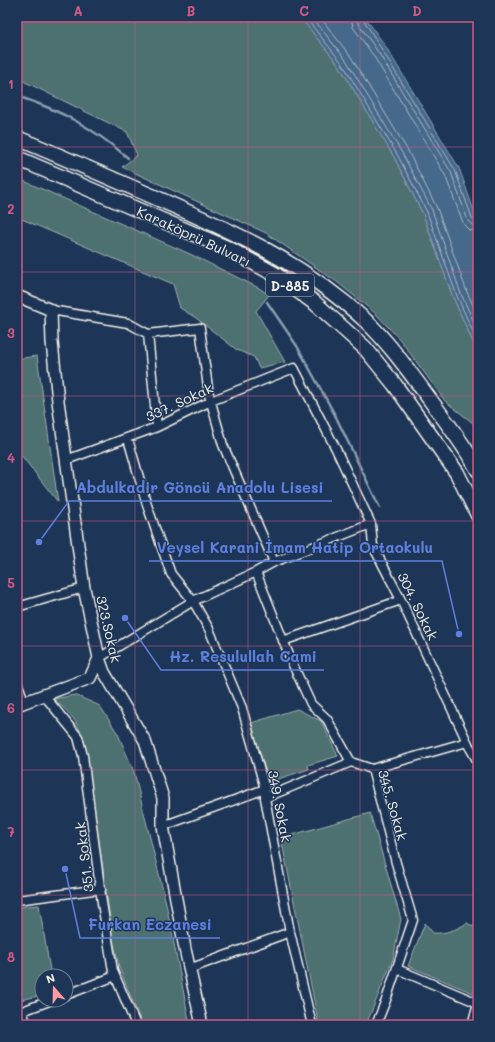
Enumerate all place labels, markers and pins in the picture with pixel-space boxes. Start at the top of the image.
callout: Abdulkadir Göncü Anadolu Lisesi [69,474,332,501]
callout: Veysel Karani İmam Hatip Ortaokulu [149,534,442,561]
callout: Hz. Resulullah Cami [161,643,324,670]
callout: Furkan Eczanesi [80,911,220,938]

